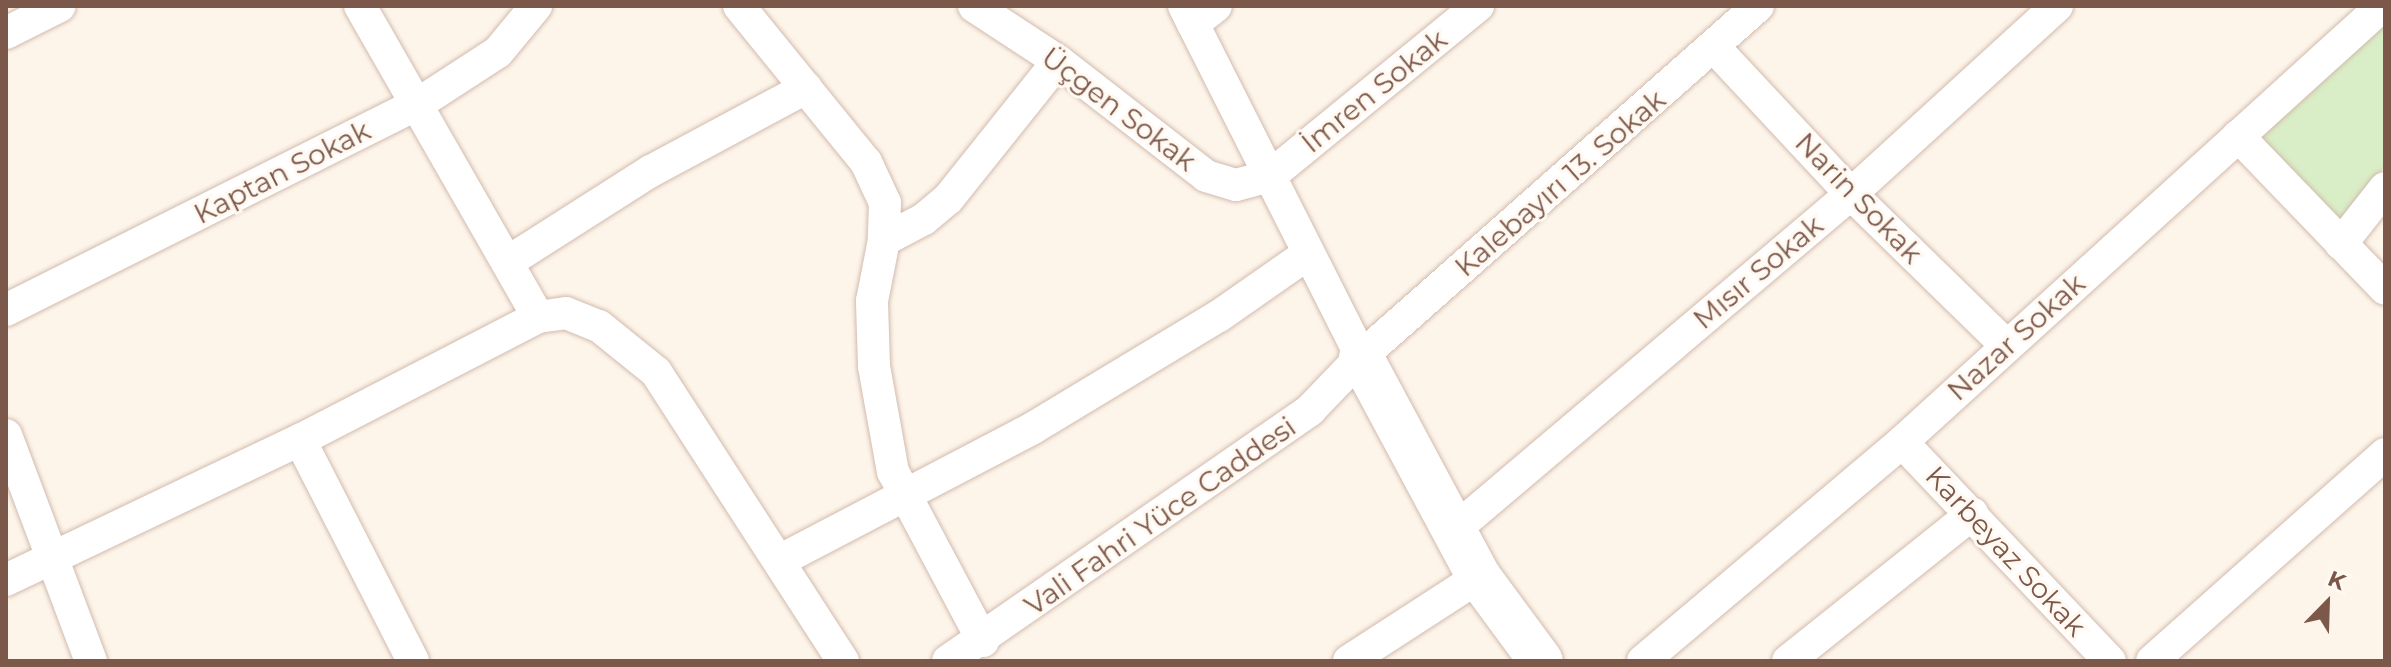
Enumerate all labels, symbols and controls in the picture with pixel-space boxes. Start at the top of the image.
street label: İmren Sokak [1295,22,1453,160]
street label: Üçgen Sokak [1035,40,1203,178]
street label: Kalebayırı 13. Sokak [1448,83,1672,283]
street label: Kaptan Sokak [188,113,376,231]
street label: Narin Sokak [1788,126,1930,270]
street label: Mısır Sokak [1686,208,1830,336]
street label: Nazar Sokak [1940,267,2092,407]
street label: Vali Fahri Yüce Caddesi [1018,410,1302,622]
street label: Karbeyaz Sokak [1919,459,2093,643]
north arrow [2287,563,2367,643]
text: K [2324,565,2349,596]

